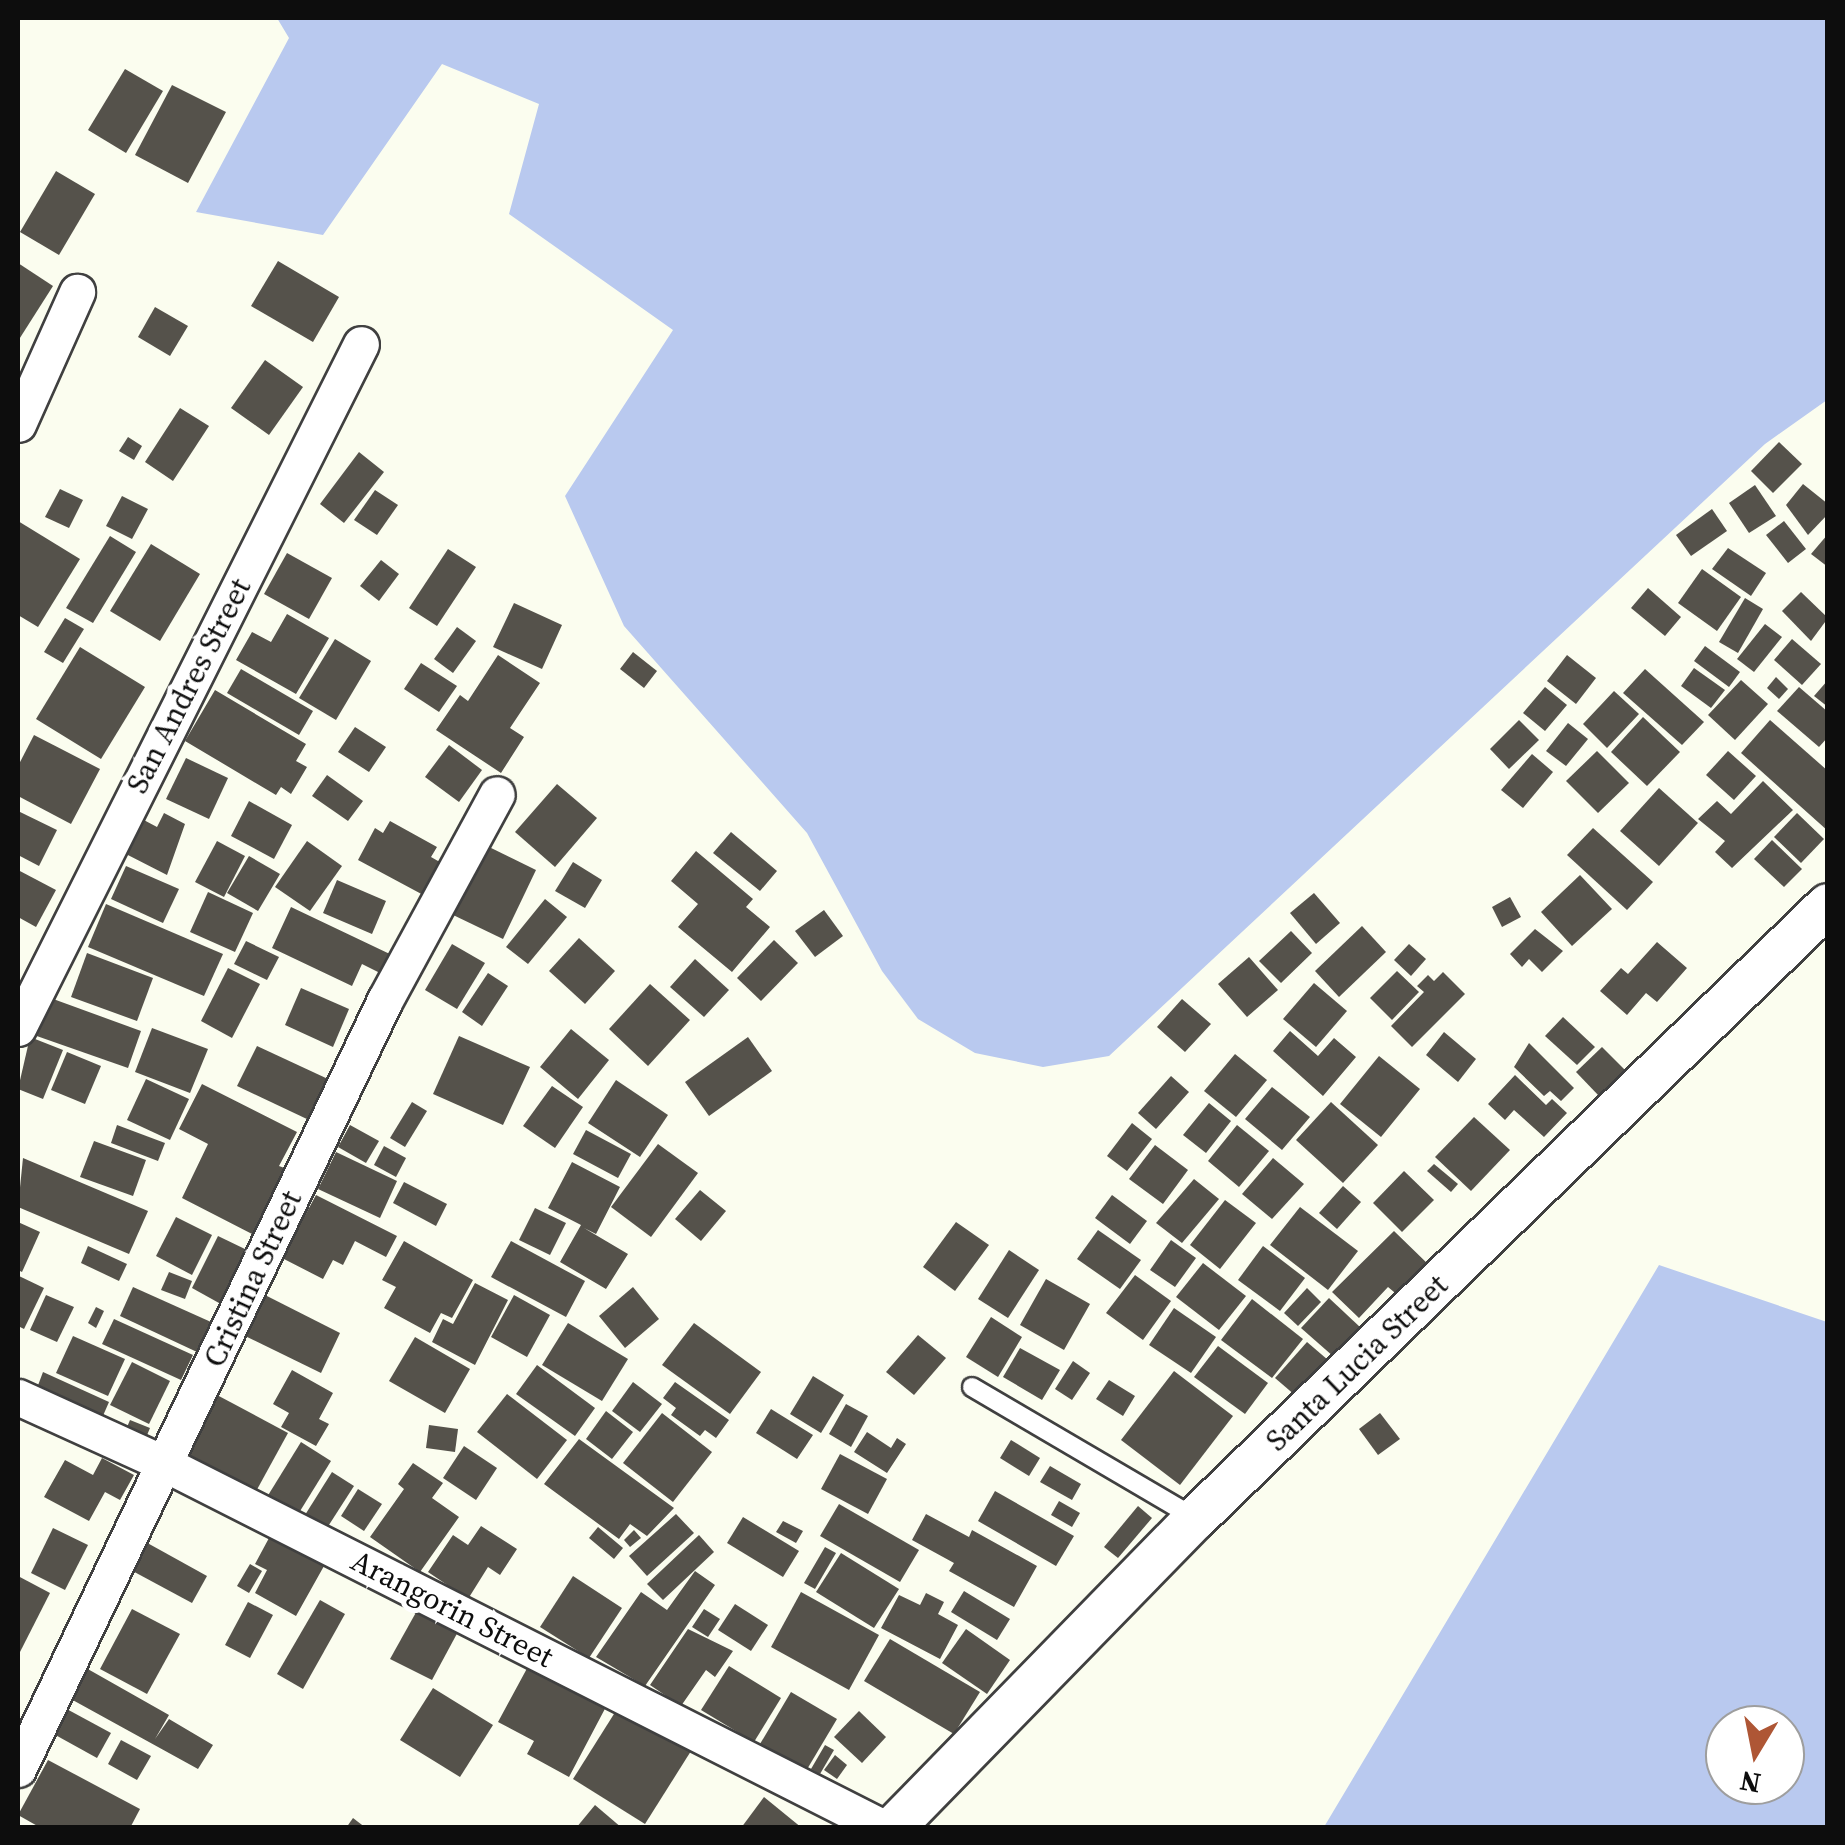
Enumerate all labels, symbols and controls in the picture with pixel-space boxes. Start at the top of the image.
street label: San Andres Street [119,573,259,799]
street label: Cristina Street [196,1185,310,1373]
street label: Santa Lucia Street [1259,1267,1455,1459]
street label: Arangorin Street [345,1543,559,1675]
north arrow [1705,1705,1805,1805]
text: N [1737,1762,1763,1803]

